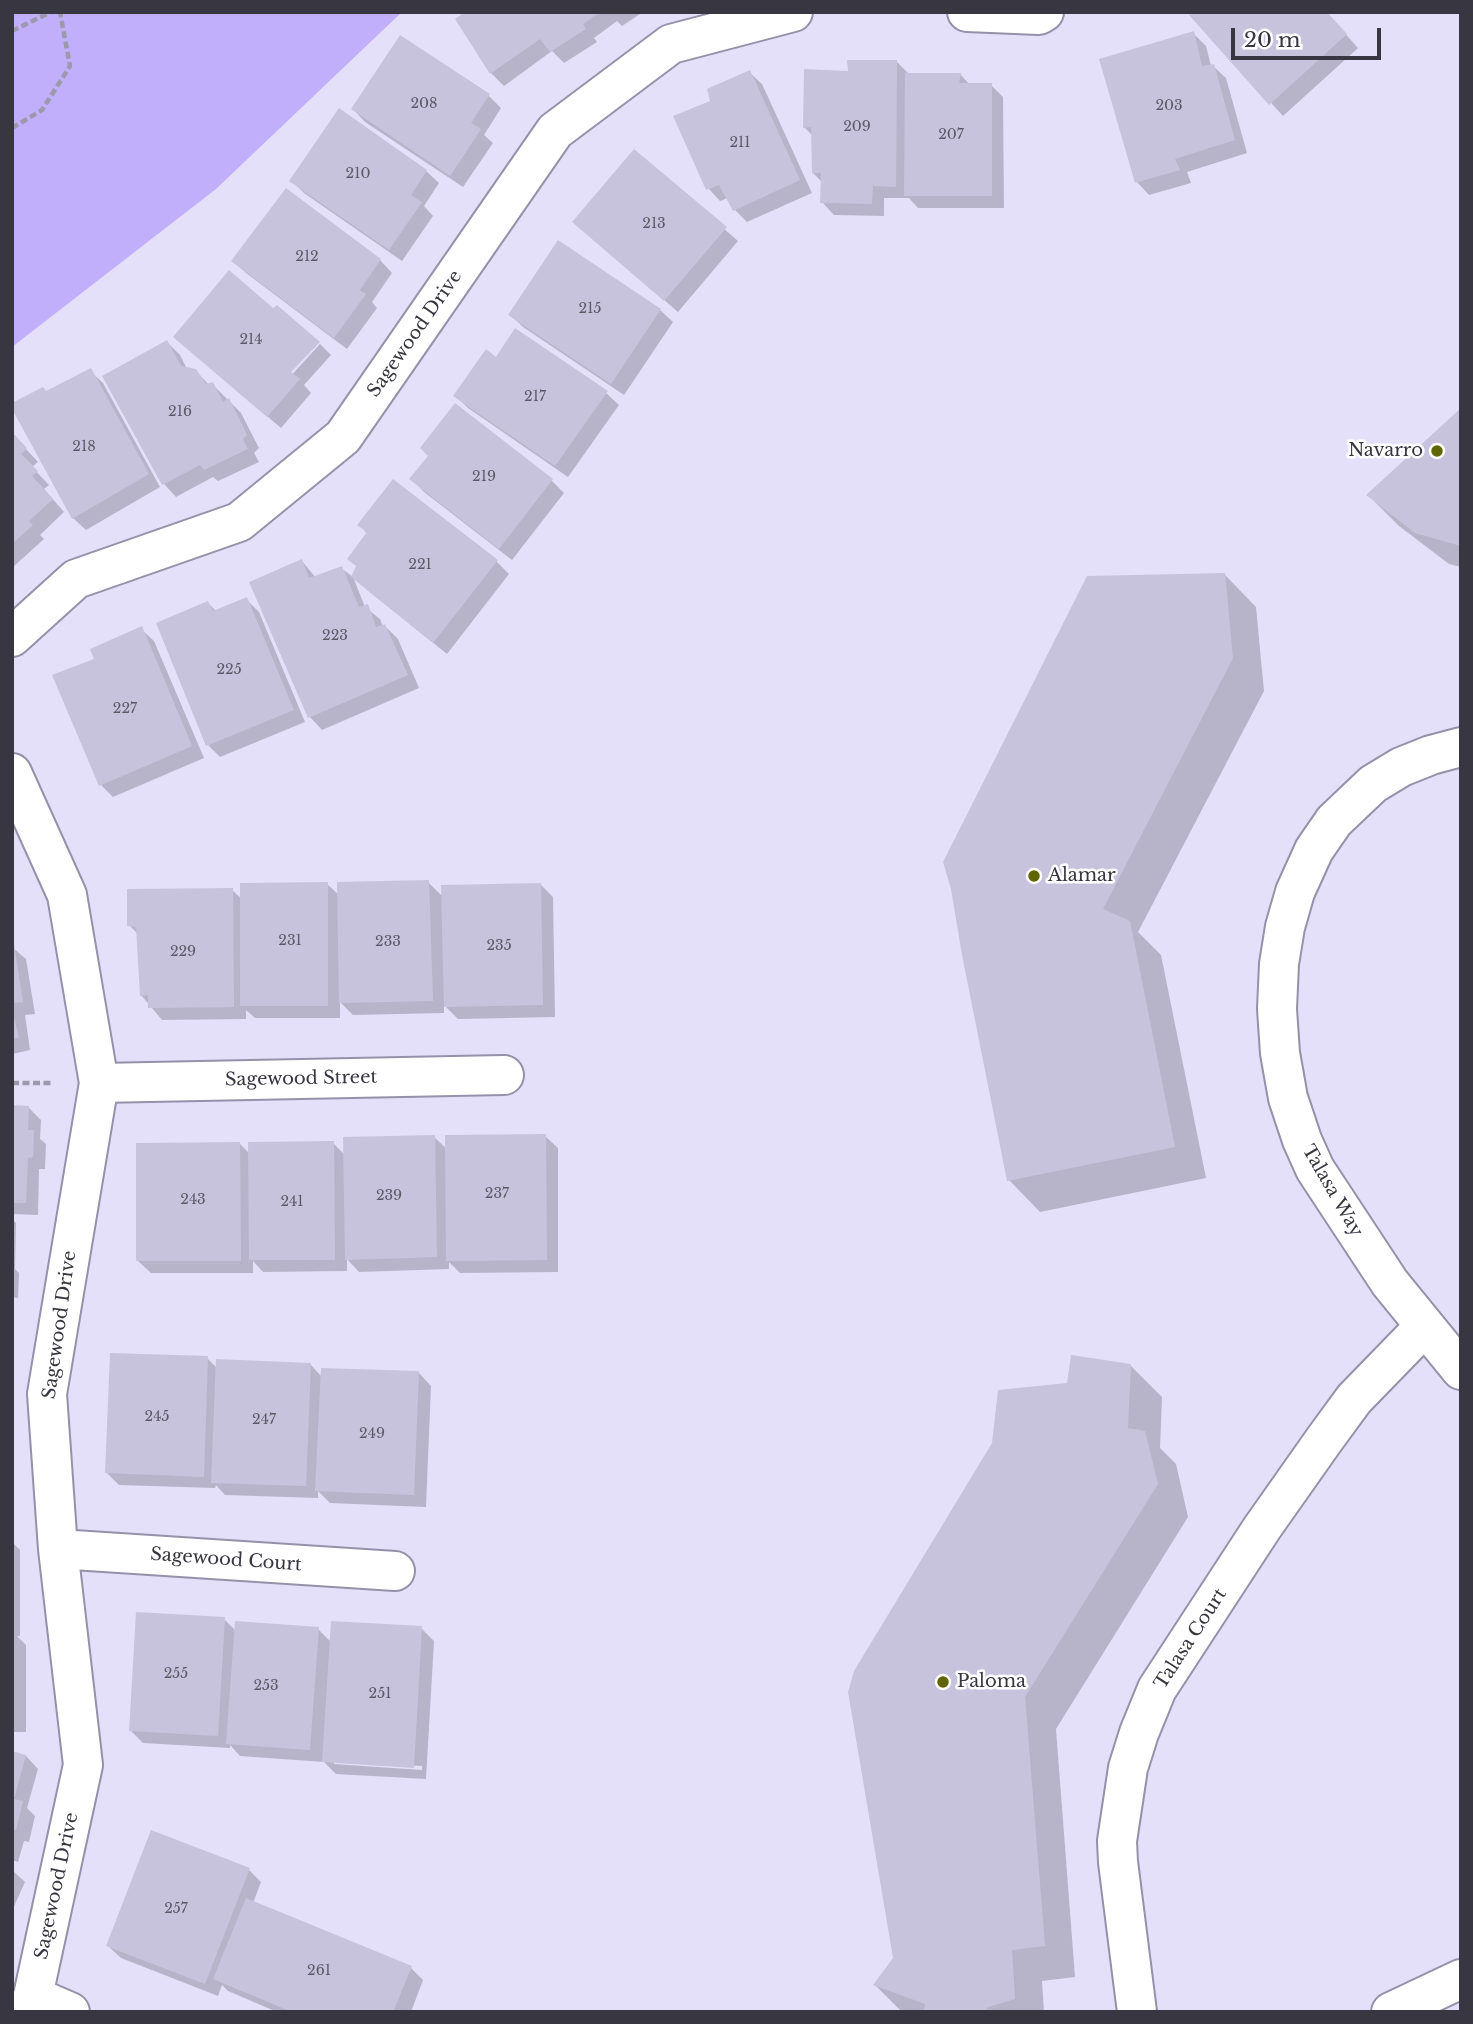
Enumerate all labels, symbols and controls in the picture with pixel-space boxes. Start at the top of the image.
scale bar [1235,14,1386,58]
text: 20 m [1244,27,1301,53]
house number: 208 [410,96,438,112]
house number: 203 [1155,98,1183,114]
house number: 209 [843,119,871,135]
house number: 207 [938,127,964,143]
house number: 211 [729,135,751,151]
house number: 210 [346,166,370,182]
house number: 213 [642,216,666,232]
house number: 212 [295,249,319,265]
street label: Sagewood Drive [363,266,467,402]
house number: 215 [579,301,601,317]
house number: 214 [239,332,263,348]
house number: 217 [524,389,546,405]
house number: 216 [168,404,192,420]
house number: 218 [72,439,96,455]
place label: Navarro [1348,440,1423,462]
marker: Navarro [1429,443,1445,459]
house number: 219 [472,469,496,485]
house number: 221 [408,557,432,573]
house number: 223 [322,628,348,644]
house number: 225 [216,662,242,678]
house number: 227 [113,701,137,717]
place label: Alamar [1048,865,1116,887]
marker: Alamar [1026,868,1042,884]
house number: 231 [278,933,302,949]
house number: 233 [375,934,401,950]
house number: 235 [486,938,512,954]
house number: 229 [170,944,196,960]
street label: Sagewood Street [225,1067,377,1091]
street label: Talasa Way [1297,1141,1367,1241]
house number: 237 [485,1186,509,1202]
house number: 239 [376,1188,402,1204]
house number: 243 [180,1192,206,1208]
house number: 241 [280,1194,304,1210]
street label: Sagewood Drive [39,1249,81,1401]
house number: 245 [145,1409,169,1425]
house number: 247 [252,1412,276,1428]
house number: 249 [359,1426,385,1442]
street label: Sagewood Court [149,1544,303,1576]
street label: Talasa Court [1151,1585,1231,1693]
house number: 255 [164,1666,188,1682]
place label: Paloma [957,1671,1026,1693]
marker: Paloma [935,1674,951,1690]
house number: 253 [253,1678,279,1694]
house number: 251 [369,1686,391,1702]
street label: Sagewood Drive [31,1811,83,1961]
house number: 257 [164,1901,188,1917]
house number: 261 [307,1963,331,1979]

